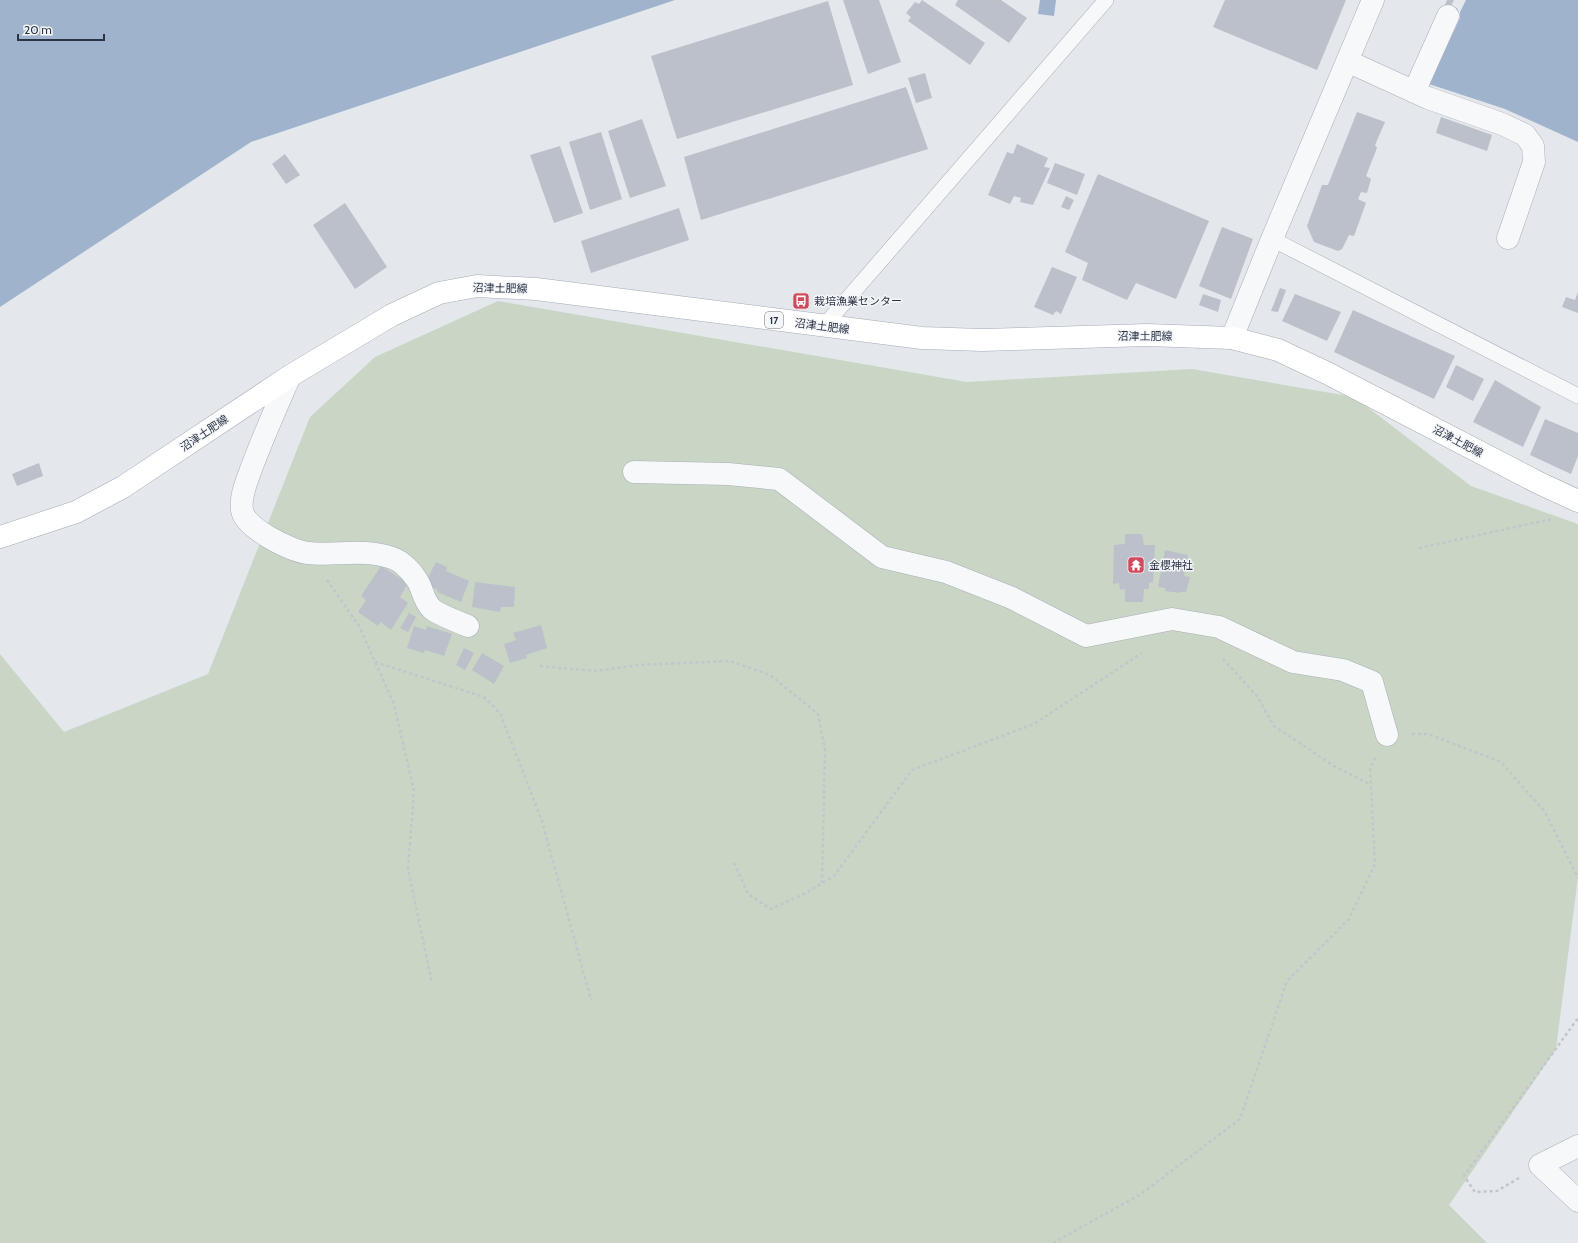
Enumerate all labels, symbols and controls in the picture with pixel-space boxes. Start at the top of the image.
scale bar [18,16,104,42]
text: 20 m [24,22,52,37]
street label: 沼津土肥線 [472,281,528,295]
bus stop icon: 栽培漁業センター [791,291,811,311]
place label: 栽培漁業センター [814,294,902,308]
road number: 17 [765,312,783,328]
street label: 沼津土肥線 [794,316,850,336]
street label: 沼津土肥線 [1118,329,1173,343]
street label: 沼津土肥線 [177,412,231,454]
street label: 沼津土肥線 [1430,422,1486,460]
temple icon: 金櫻神社 [1126,555,1146,575]
place label: 金櫻神社 [1149,558,1193,572]

